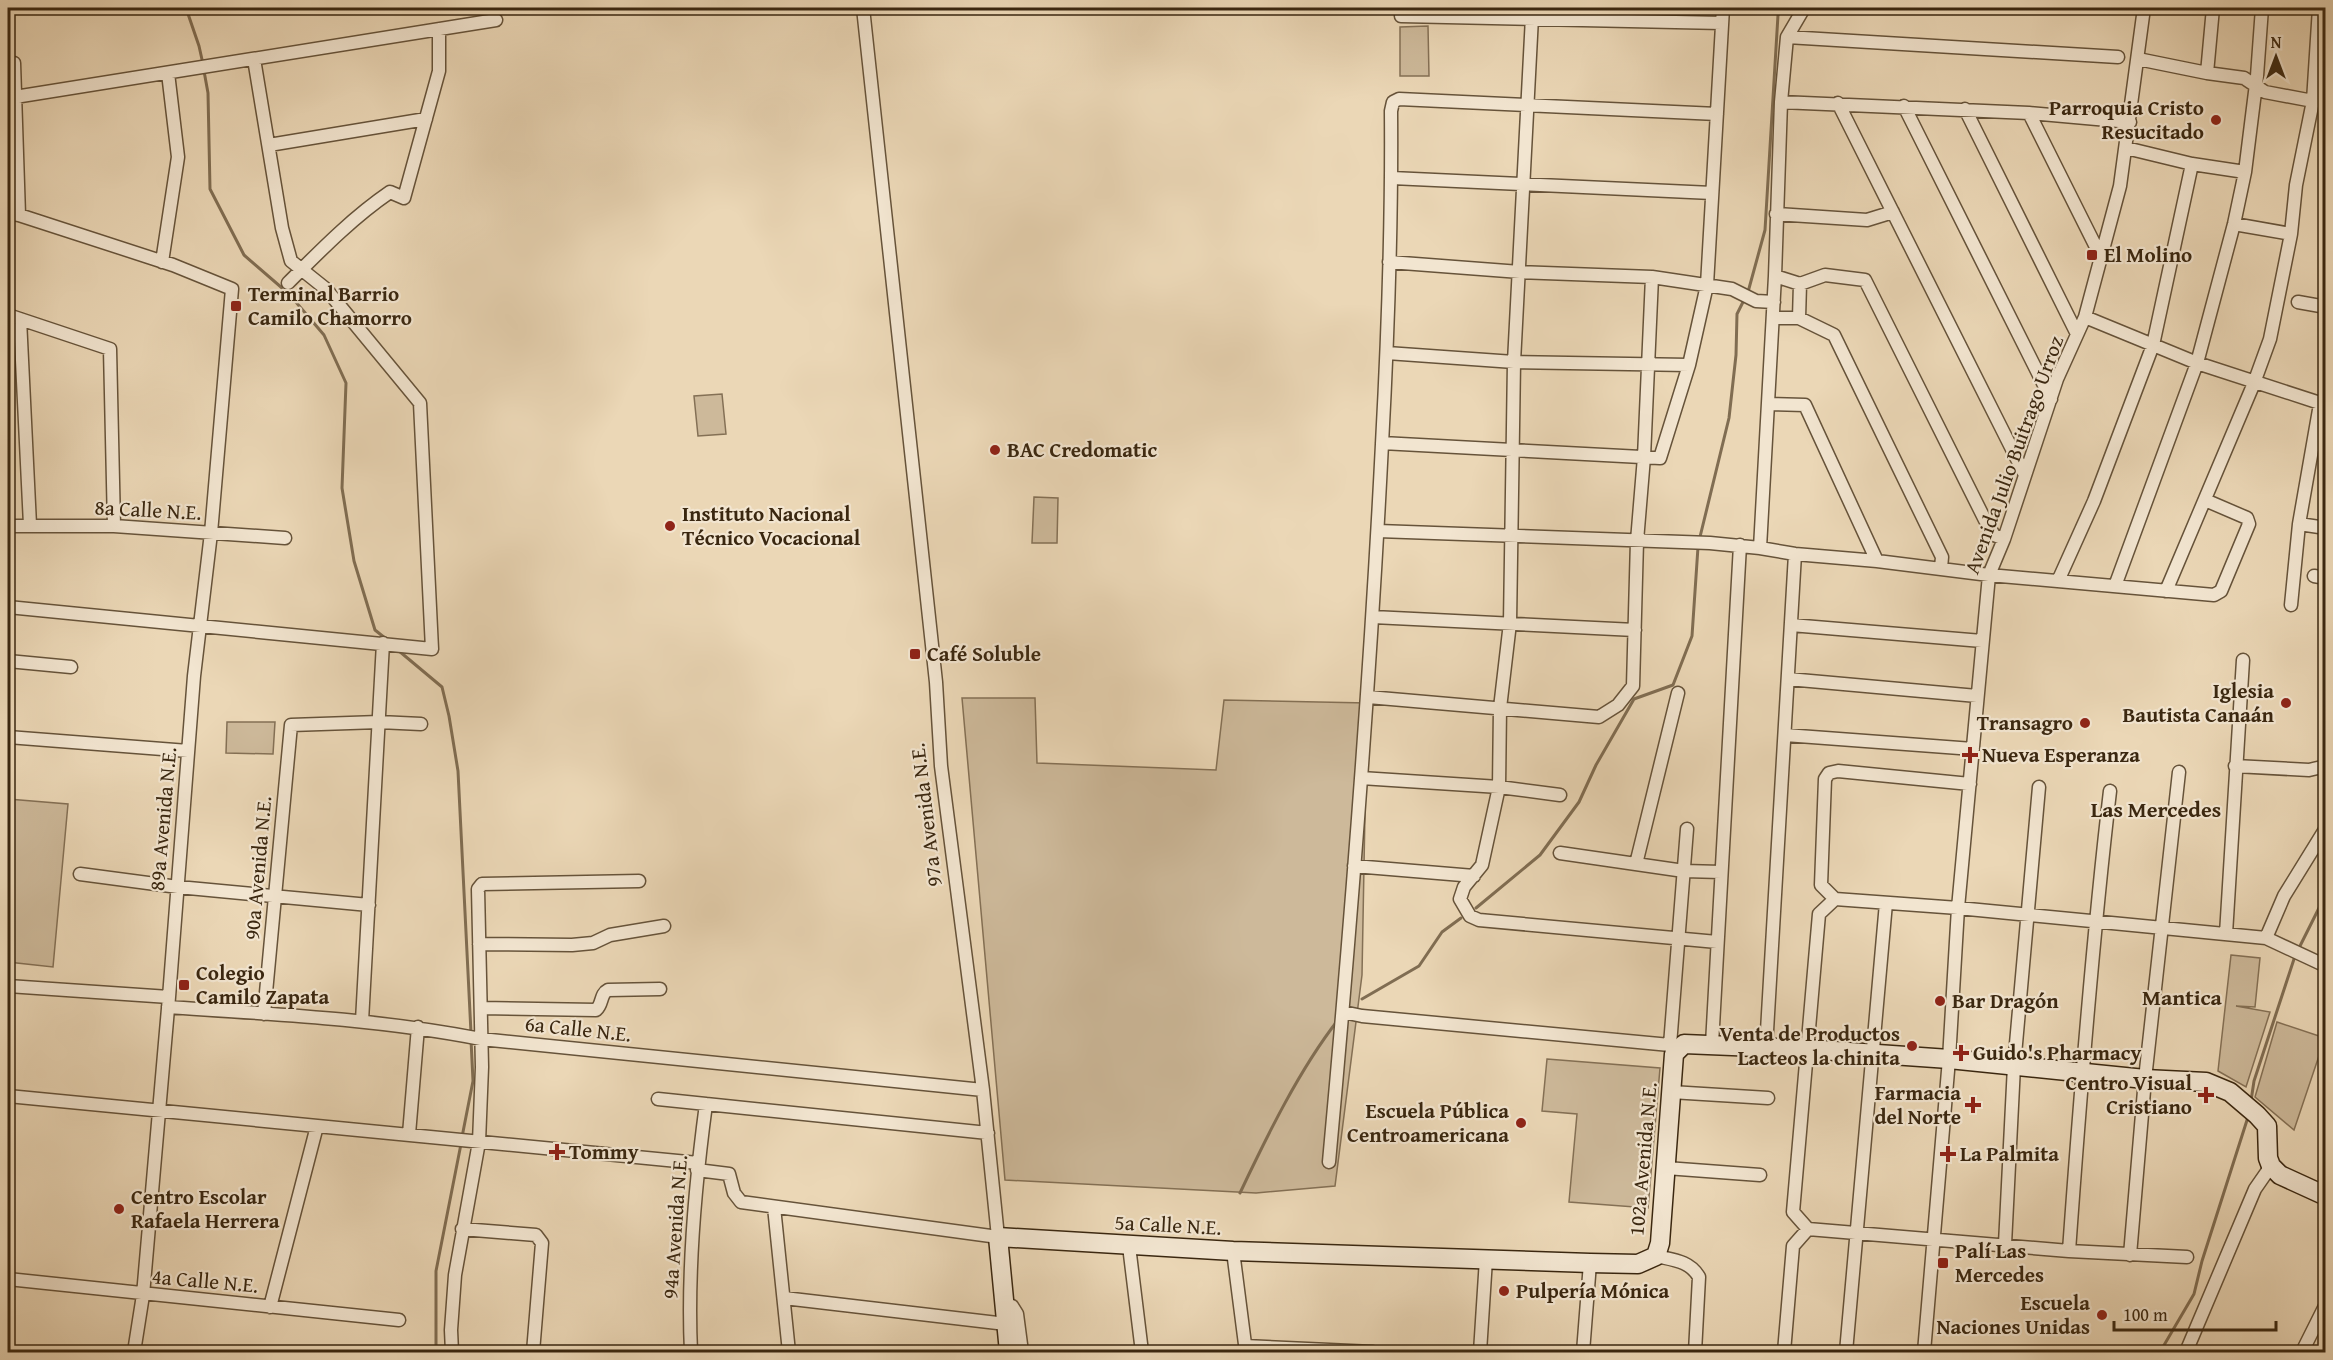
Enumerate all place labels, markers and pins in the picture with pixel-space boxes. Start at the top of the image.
place label: Parroquia Cristo Resucitado [2049,92,2204,147]
marker: Parroquia Cristo Resucitado [2209,113,2223,127]
place label: El Molino [2104,239,2192,270]
marker: El Molino [2085,248,2099,262]
place label: Terminal Barrio Camilo Chamorro [248,278,412,333]
marker: Terminal Barrio Camilo Chamorro [229,299,243,313]
place label: BAC Credomatic [1007,434,1158,465]
marker: BAC Credomatic [988,443,1002,457]
place label: Instituto Nacional Técnico Vocacional [682,498,861,553]
marker: Instituto Nacional Técnico Vocacional [663,519,677,533]
place label: Café Soluble [927,638,1041,669]
marker: Café Soluble [908,647,922,661]
place label: Iglesia Bautista Canaán [2122,675,2275,730]
marker: Iglesia Bautista Canaán [2279,696,2293,710]
place label: Transagro [1977,707,2073,738]
marker: Transagro [2078,716,2092,730]
place label: Nueva Esperanza [1982,739,2140,770]
marker: Nueva Esperanza [1963,748,1977,762]
place label: Colegio Camilo Zapata [196,957,329,1012]
marker: Colegio Camilo Zapata [177,978,191,992]
place label: Bar Dragón [1952,985,2059,1016]
marker: Bar Dragón [1933,994,1947,1008]
place label: Venta de Productos Lacteos la chinita [1719,1018,1900,1073]
place label: Guido's Pharmacy [1973,1037,2142,1068]
marker: Venta de Productos Lacteos la chinita [1905,1039,1919,1053]
marker: Guido's Pharmacy [1954,1046,1968,1060]
place label: Centro Visual Cristiano [2065,1067,2192,1122]
place label: Farmacia del Norte [1874,1077,1961,1132]
marker: Centro Visual Cristiano [2197,1086,2215,1104]
place label: Escuela Pública Centroamericana [1347,1095,1509,1150]
marker: Farmacia del Norte [1966,1098,1980,1112]
marker: Escuela Pública Centroamericana [1514,1116,1528,1130]
place label: Tommy [569,1136,639,1167]
place label: La Palmita [1960,1138,2059,1169]
marker: Tommy [550,1145,564,1159]
marker: La Palmita [1941,1147,1955,1161]
place label: Centro Escolar Rafaela Herrera [131,1181,280,1236]
marker: Centro Escolar Rafaela Herrera [112,1202,126,1216]
place label: Palí Las Mercedes [1955,1235,2044,1290]
marker: Palí Las Mercedes [1936,1256,1950,1270]
place label: Pulpería Mónica [1516,1275,1669,1306]
marker: Pulpería Mónica [1497,1284,1511,1298]
place label: Escuela Naciones Unidas [1937,1287,2090,1342]
marker: Escuela Naciones Unidas [2095,1308,2109,1322]

